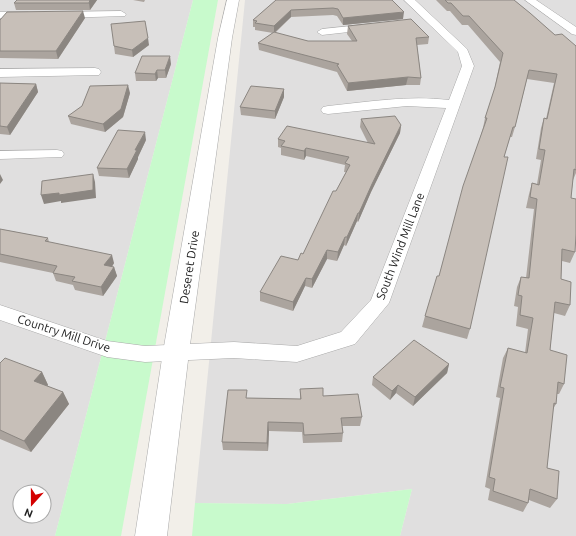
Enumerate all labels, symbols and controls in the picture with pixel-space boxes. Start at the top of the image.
street label: South Wind Mill Lane [374,191,426,301]
street label: Deseret Drive [177,229,201,305]
street label: Country Mill Drive [16,312,112,354]
north arrow [12,484,52,524]
text: N [22,506,34,520]

